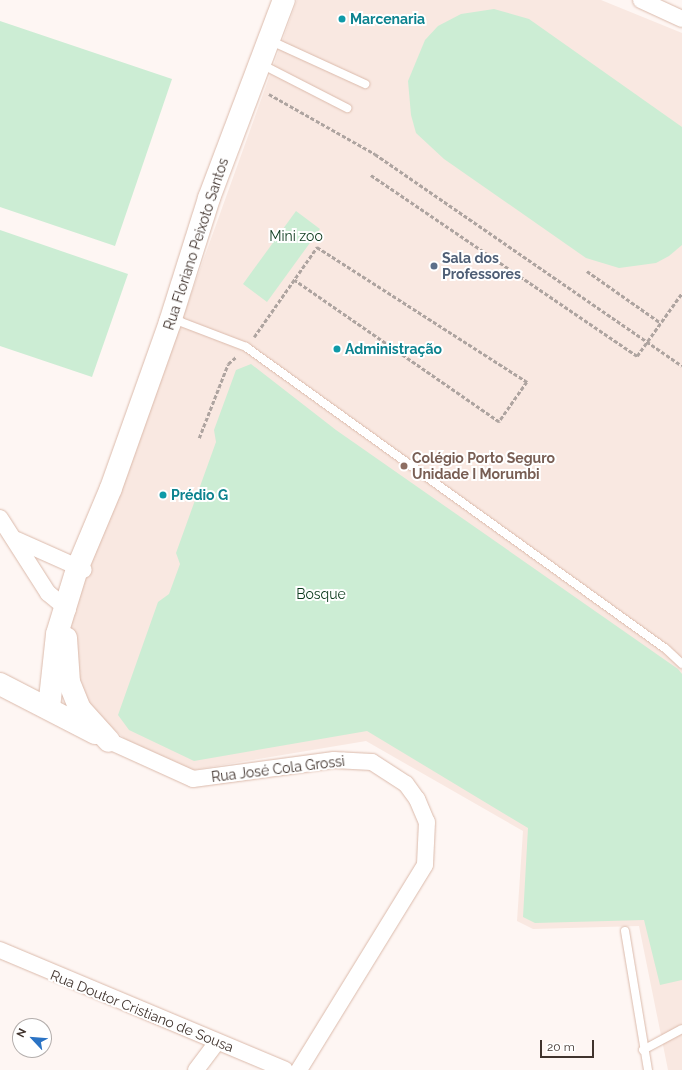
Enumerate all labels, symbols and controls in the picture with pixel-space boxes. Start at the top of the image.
place label: Marcenaria [350,11,425,27]
marker: Marcenaria [337,14,347,24]
street label: Rua Floriano Peixoto Santos [160,156,232,332]
park label: Mini zoo [269,228,323,244]
place label: Sala dos Professores [442,250,521,282]
marker: Sala dos Professores [429,261,439,271]
place label: Administração [345,341,442,357]
marker: Administração [332,344,342,354]
place label: Colégio Porto Seguro Unidade I Morumbi [412,450,555,482]
marker: Colégio Porto Seguro Unidade I Morumbi [399,461,409,471]
place label: Prédio G [171,487,228,503]
marker: Prédio G [158,490,168,500]
park label: Bosque [296,586,346,602]
street label: Rua José Cola Grossi [210,752,346,786]
street label: Rua Doutor Cristiano de Sousa [48,966,236,1056]
north arrow [12,1018,52,1058]
text: N [14,1026,29,1040]
scale bar [542,1032,596,1058]
text: 20 m [547,1040,575,1054]

